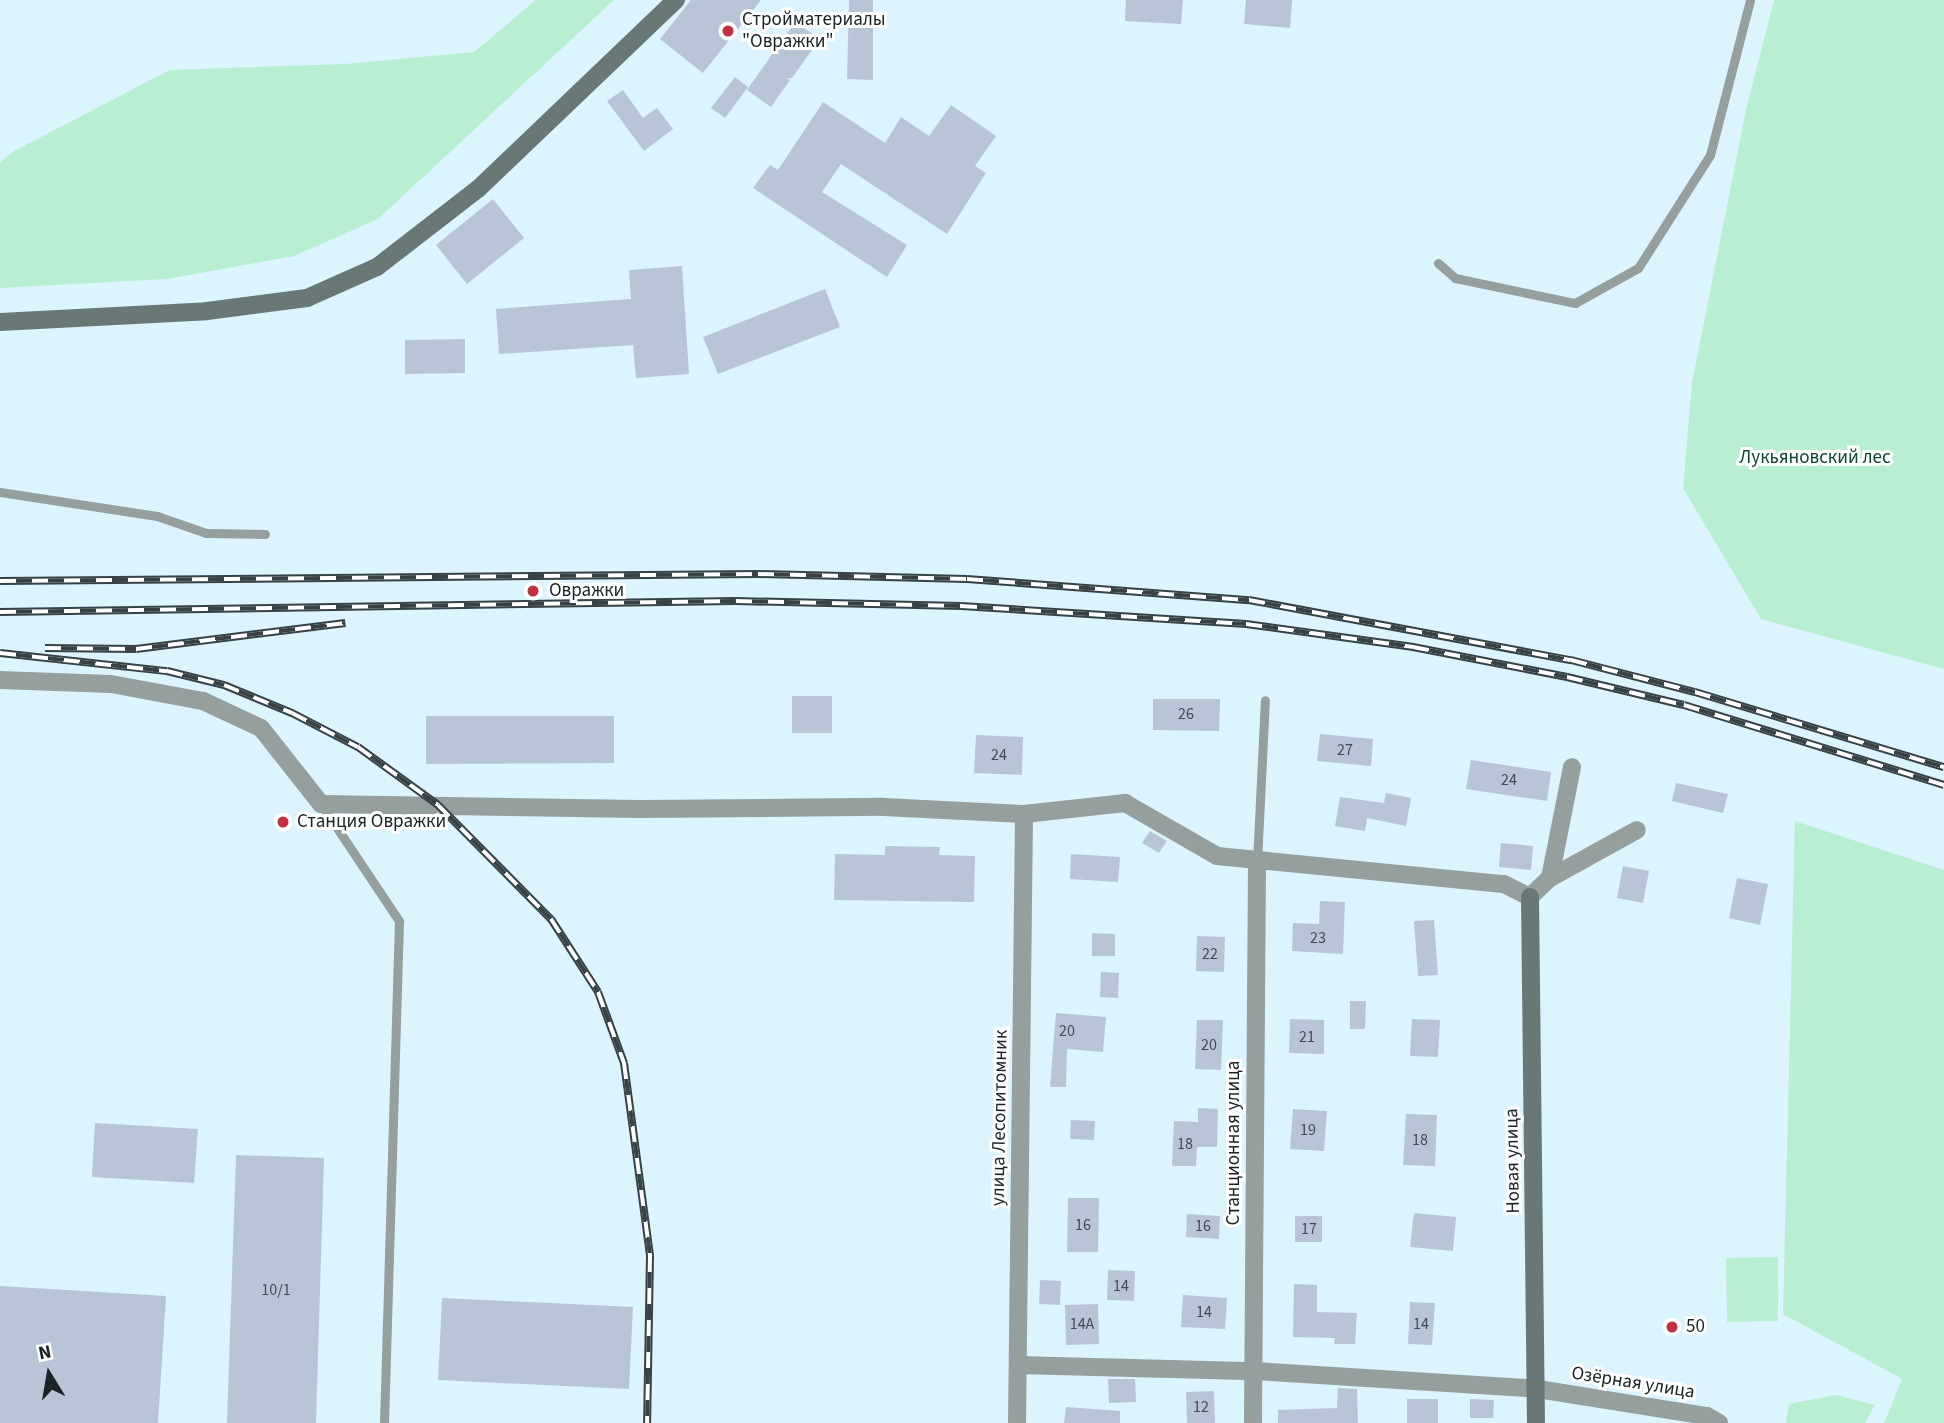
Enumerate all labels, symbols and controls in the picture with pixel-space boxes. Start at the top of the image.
place label: Стройматериалы "Овражки" [742,9,886,53]
marker: Стройматериалы "Овражки" [720,23,736,39]
park label: Лукьяновский лес [1739,447,1891,469]
place label: Овражки [549,580,624,602]
marker: Овражки [523,581,543,601]
house number: 26 [1178,704,1194,724]
house number: 27 [1337,740,1353,760]
house number: 24 [991,745,1007,765]
house number: 24 [1501,770,1517,790]
place label: Станция Овражки [297,811,446,833]
marker: Станция Овражки [275,814,291,830]
house number: 23 [1310,928,1326,948]
house number: 22 [1202,944,1218,964]
house number: 20 [1059,1021,1075,1041]
house number: 21 [1299,1027,1315,1047]
street label: улица Лесопитомник [987,1030,1013,1206]
house number: 20 [1201,1035,1217,1055]
street label: Станционная улица [1223,1061,1245,1225]
street label: Новая улица [1501,1108,1525,1214]
house number: 19 [1300,1120,1316,1140]
house number: 18 [1412,1130,1428,1150]
house number: 18 [1177,1134,1193,1154]
house number: 16 [1075,1215,1091,1235]
house number: 16 [1195,1216,1211,1236]
house number: 17 [1301,1219,1317,1239]
house number: 14 [1113,1276,1129,1296]
house number: 10/1 [261,1280,291,1300]
house number: 14 [1196,1302,1212,1322]
house number: 14А [1070,1314,1094,1334]
house number: 14 [1413,1314,1429,1334]
place label: 50 [1686,1316,1705,1338]
marker: 50 [1664,1319,1680,1335]
text: N [36,1338,54,1367]
north arrow [14,1339,84,1409]
street label: Озёрная улица [1570,1362,1696,1404]
house number: 12 [1193,1397,1209,1417]

